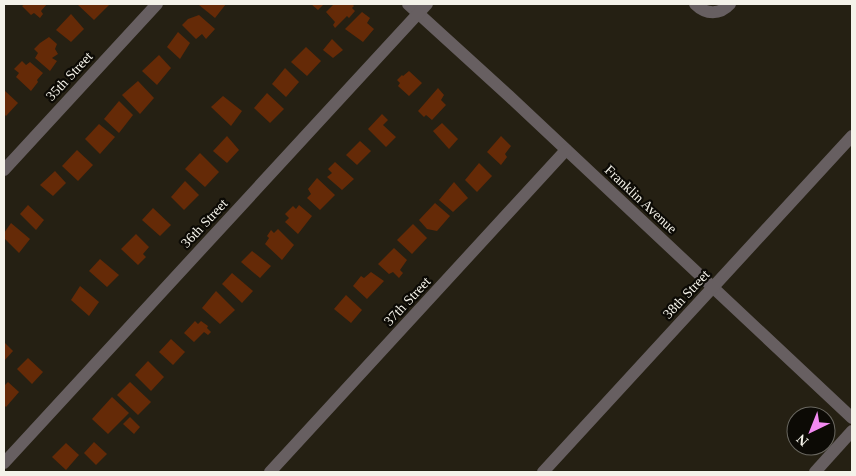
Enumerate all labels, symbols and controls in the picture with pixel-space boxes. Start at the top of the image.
street label: 35th Street [43,49,96,104]
street label: Franklin Avenue [602,162,680,236]
street label: 36th Street [178,196,231,251]
street label: 38th Street [660,267,713,322]
street label: 37th Street [381,274,434,329]
north arrow [786,406,836,456]
text: N [794,431,811,449]

